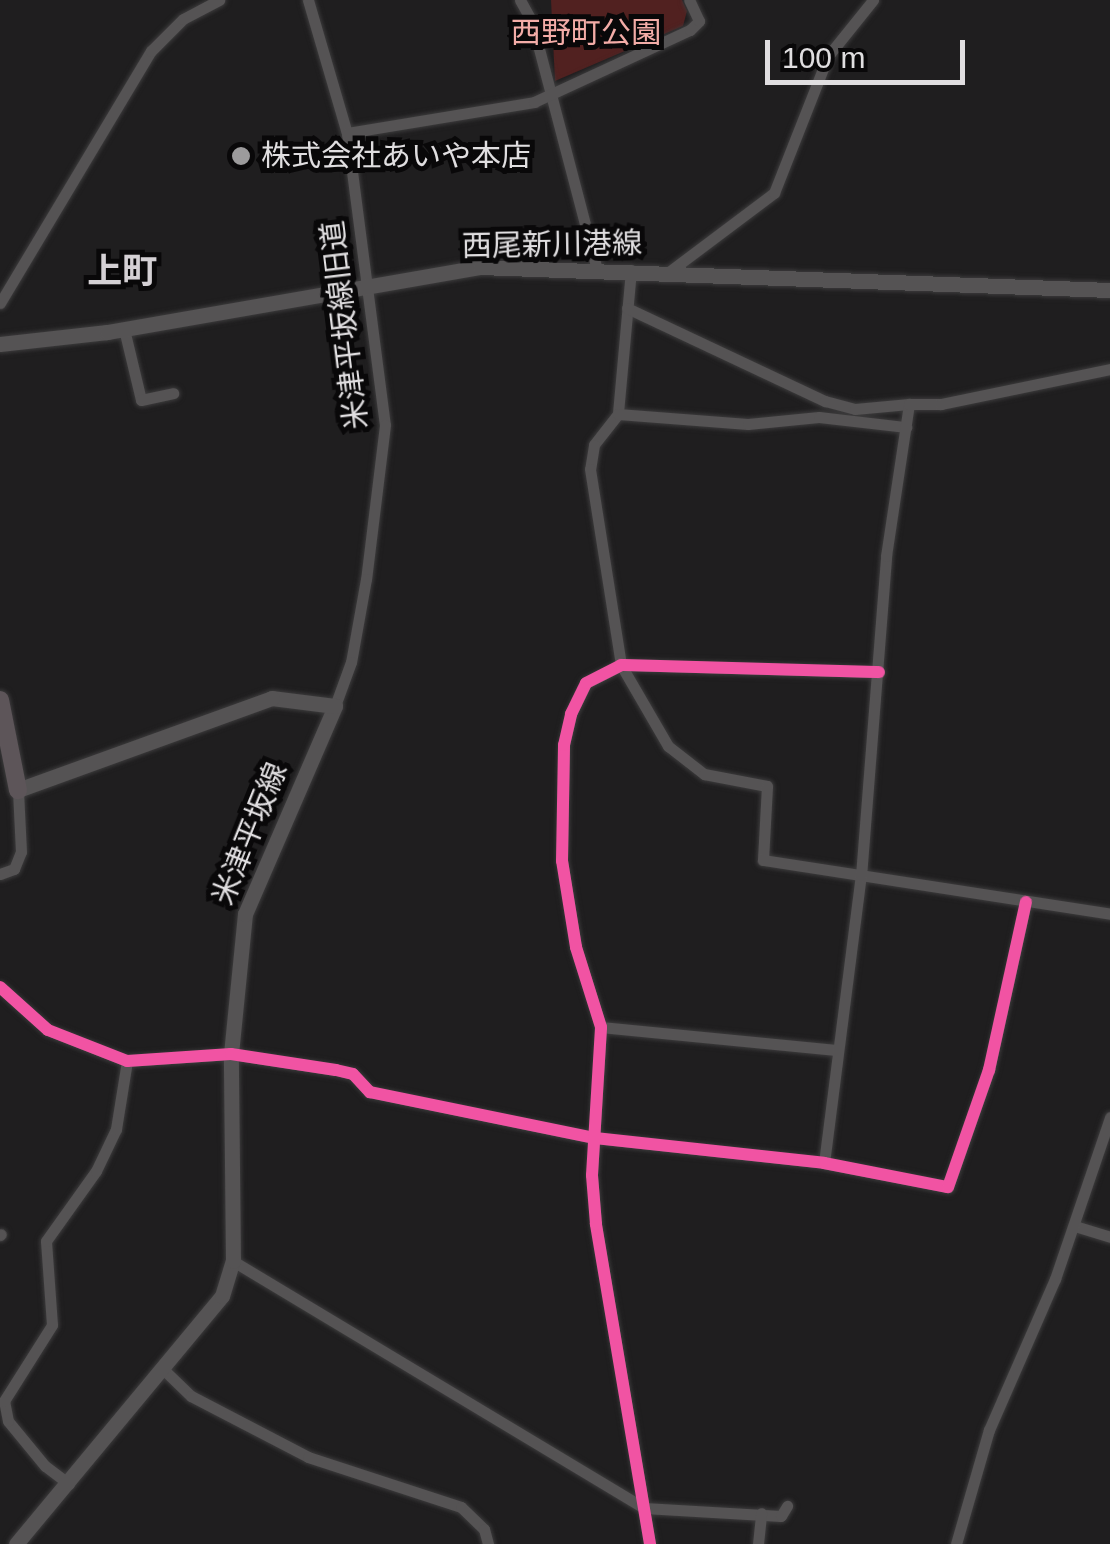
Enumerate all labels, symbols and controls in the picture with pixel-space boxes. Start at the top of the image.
park label: 西野町公園 [511,15,661,51]
scale bar [770,20,970,82]
text: 100 m [782,41,865,74]
place label: 株式会社あいや本店 [261,138,531,174]
marker: 株式会社あいや本店 [230,145,252,167]
street label: 米津平坂線旧道 [314,219,376,431]
street label: 西尾新川港線 [462,225,642,265]
district label: 上町 [87,250,157,292]
street label: 米津平坂線 [205,758,295,910]

